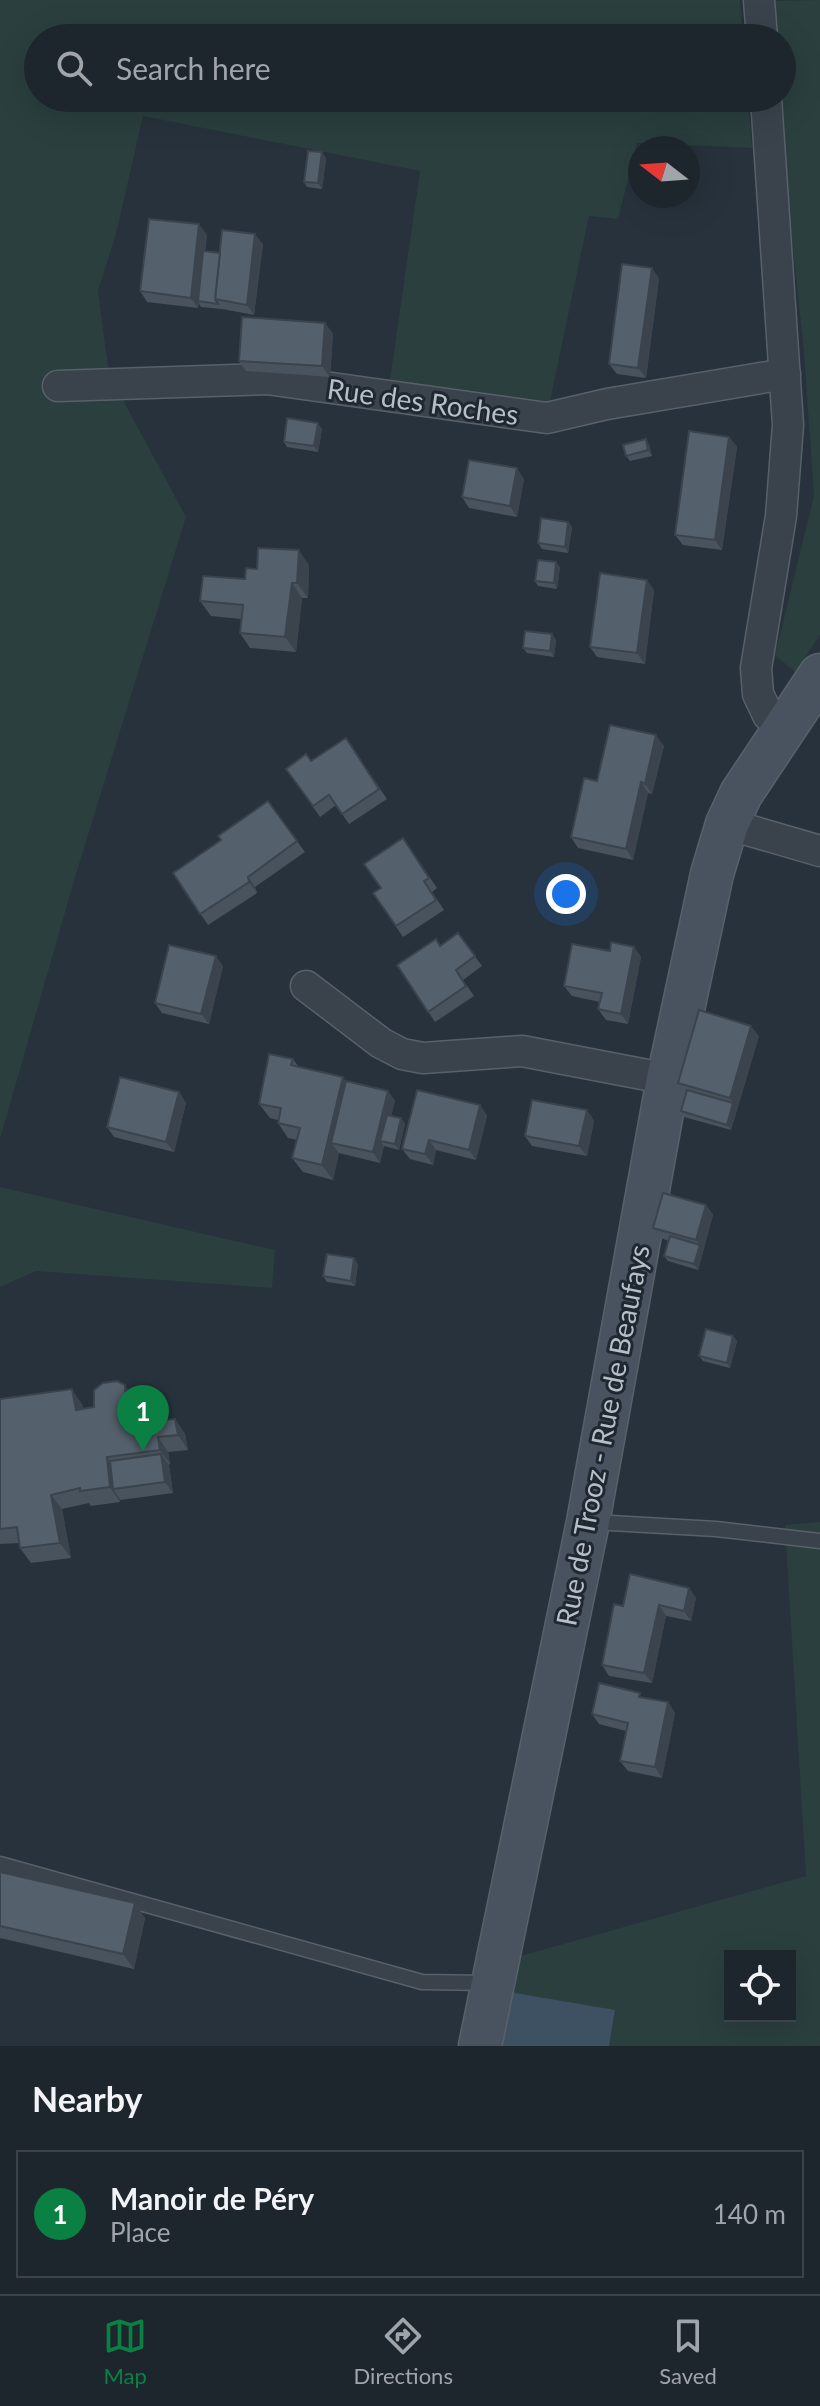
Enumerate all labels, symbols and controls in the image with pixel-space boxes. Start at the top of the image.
search box [24,24,796,112]
icon: search [52,46,96,90]
text: Search here [116,50,271,86]
north arrow [628,136,700,208]
street label: Rue des Roches [325,371,521,431]
your location [546,874,586,914]
street label: Rue de Trooz - Rue de Beaufays [548,1242,656,1628]
pin: 1 [117,1385,169,1451]
map controls [724,1950,796,2022]
button: locate [724,1950,796,2022]
text: Nearby [32,2078,143,2119]
text: Manoir de Péry [110,2180,314,2216]
text: 1 [52,2198,68,2230]
text: 140 m [713,2198,786,2230]
text: Place [110,2216,171,2248]
tab: Map [103,2314,147,2389]
tab: Directions [354,2314,453,2389]
tab: Saved [659,2314,717,2389]

